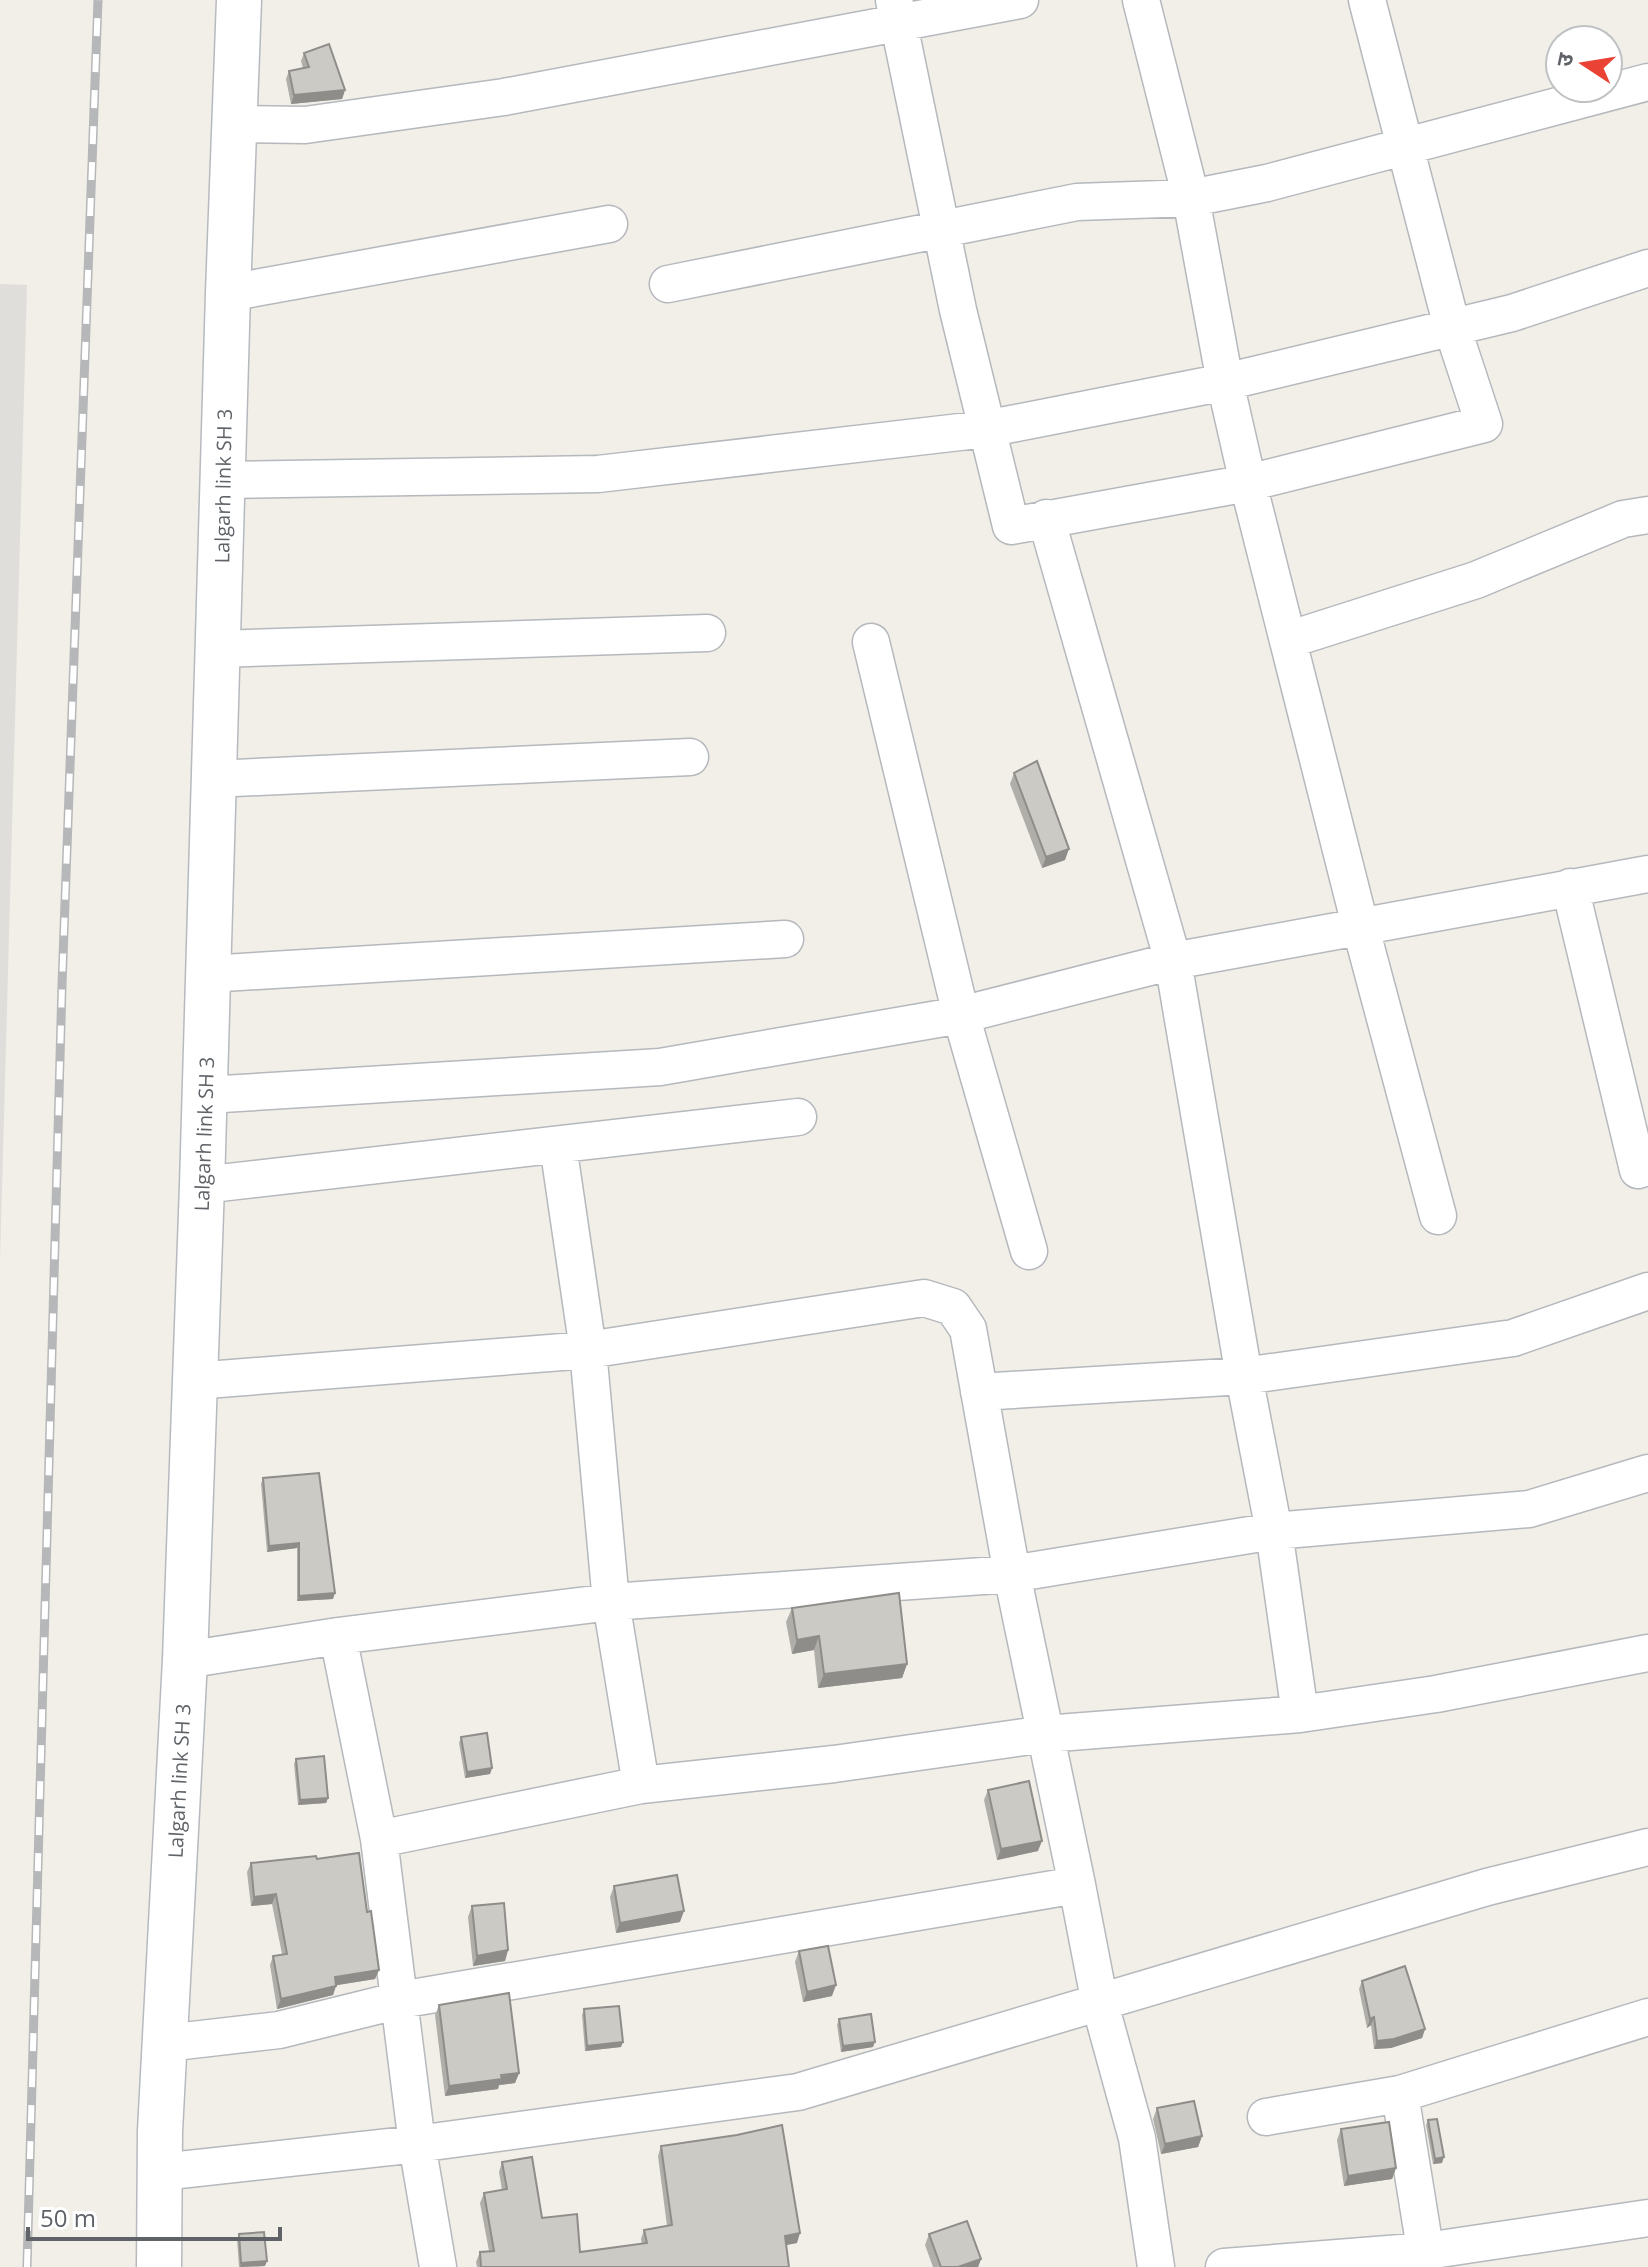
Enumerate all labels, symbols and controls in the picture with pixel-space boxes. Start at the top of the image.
north arrow [1544,24,1624,104]
text: उ [1547,49,1580,69]
street label: Lalgarh link SH 3 [208,408,238,564]
street label: Lalgarh link SH 3 [188,1056,220,1212]
street label: Lalgarh link SH 3 [161,1703,197,1859]
scale bar [28,2191,280,2241]
text: 50 m [40,2201,96,2234]

